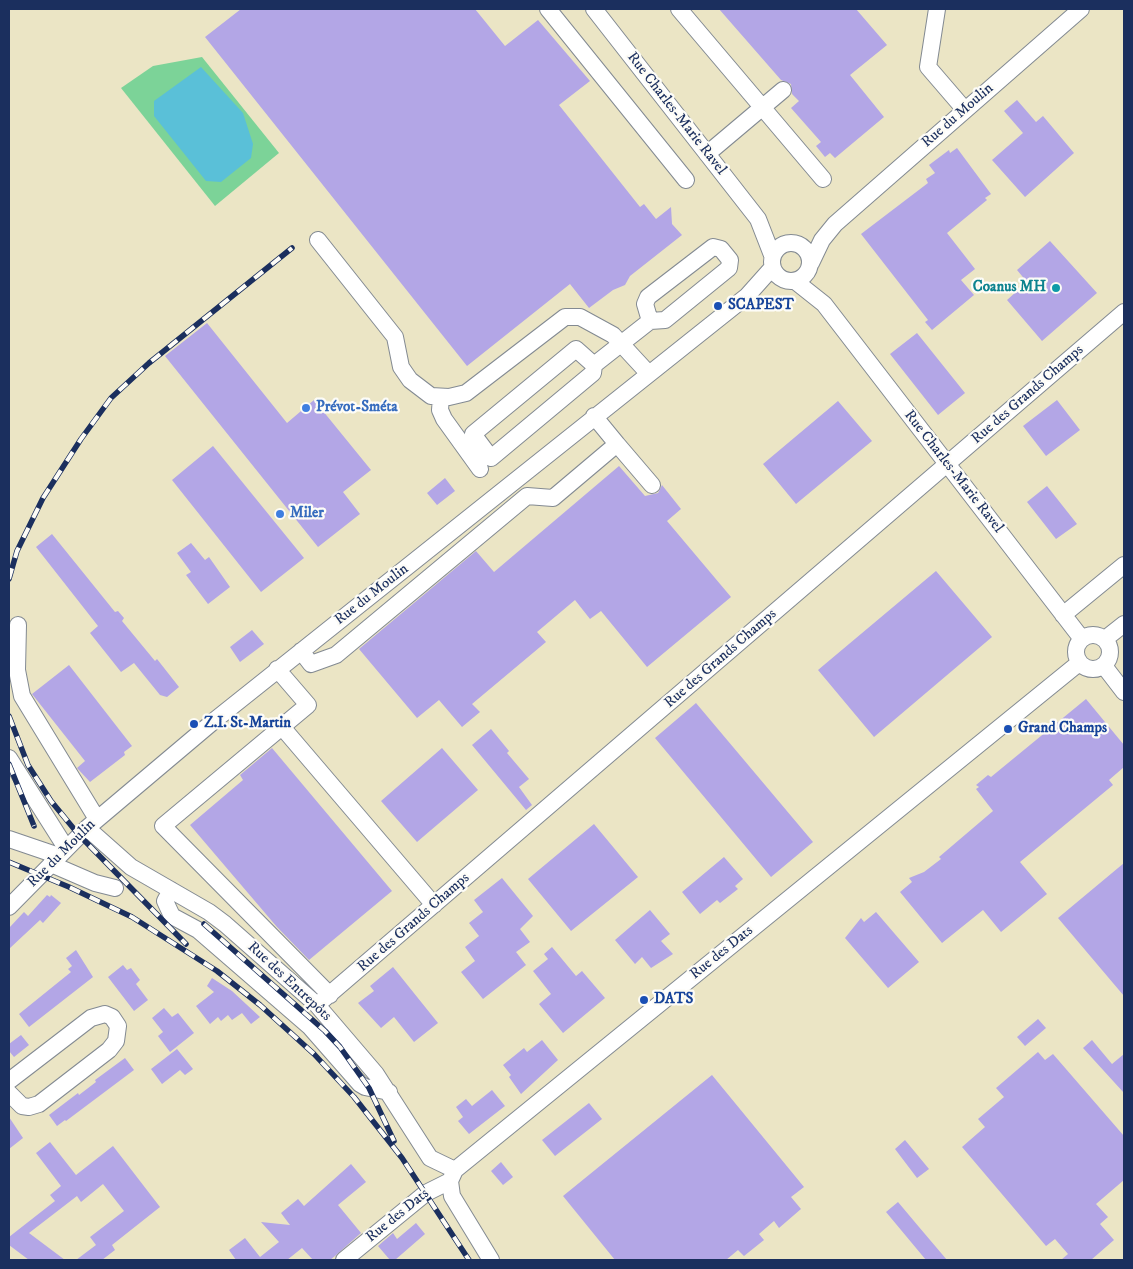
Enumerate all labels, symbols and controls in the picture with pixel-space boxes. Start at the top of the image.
street label: Rue Charles-Marie Ravel [623,49,729,179]
street label: Rue du Moulin [919,80,997,152]
place label: Coanus MH [973,279,1046,297]
marker: Coanus MH [1050,282,1062,294]
place label: SCAPEST [728,297,794,315]
marker: SCAPEST [712,300,724,312]
street label: Rue des Grands Champs [968,341,1088,449]
place label: Prévot-Sméta [316,399,398,417]
marker: Prévot-Sméta [300,402,312,414]
street label: Rue Charles-Marie Ravel [900,407,1006,537]
place label: Miler [290,505,324,523]
marker: Miler [274,508,286,520]
street label: Rue du Moulin [331,561,413,629]
street label: Rue des Grands Champs [661,605,781,713]
place label: Z.I. St-Martin [204,715,291,733]
marker: Z.I. St-Martin [188,718,200,730]
place label: Grand Champs [1018,720,1107,738]
marker: Grand Champs [1002,723,1014,735]
street label: Rue du Moulin [24,816,100,892]
street label: Rue des Grands Champs [354,869,474,977]
street label: Rue des Dats [687,922,757,984]
street label: Rue des Entrepôts [243,939,335,1025]
place label: DATS [654,991,693,1009]
marker: DATS [638,994,650,1006]
street label: Rue des Dats [363,1185,433,1247]

